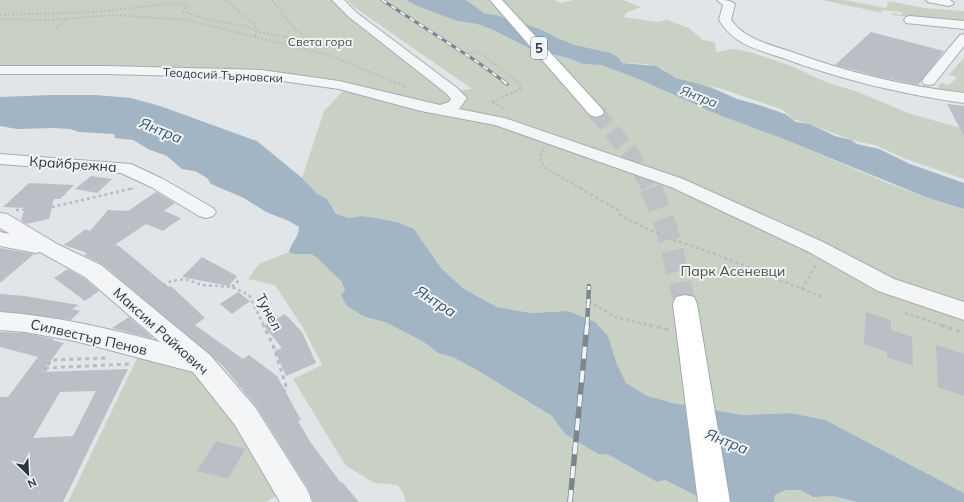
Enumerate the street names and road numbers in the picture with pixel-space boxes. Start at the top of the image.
road number: 5 [531,37,547,59]
street label: Теодосий Търновски [163,64,283,86]
street label: Крайбрежна [29,152,117,176]
street label: Максим Райкович [110,283,212,379]
street label: Тунел [252,290,286,334]
street label: Силвестър Пенов [29,315,149,359]

